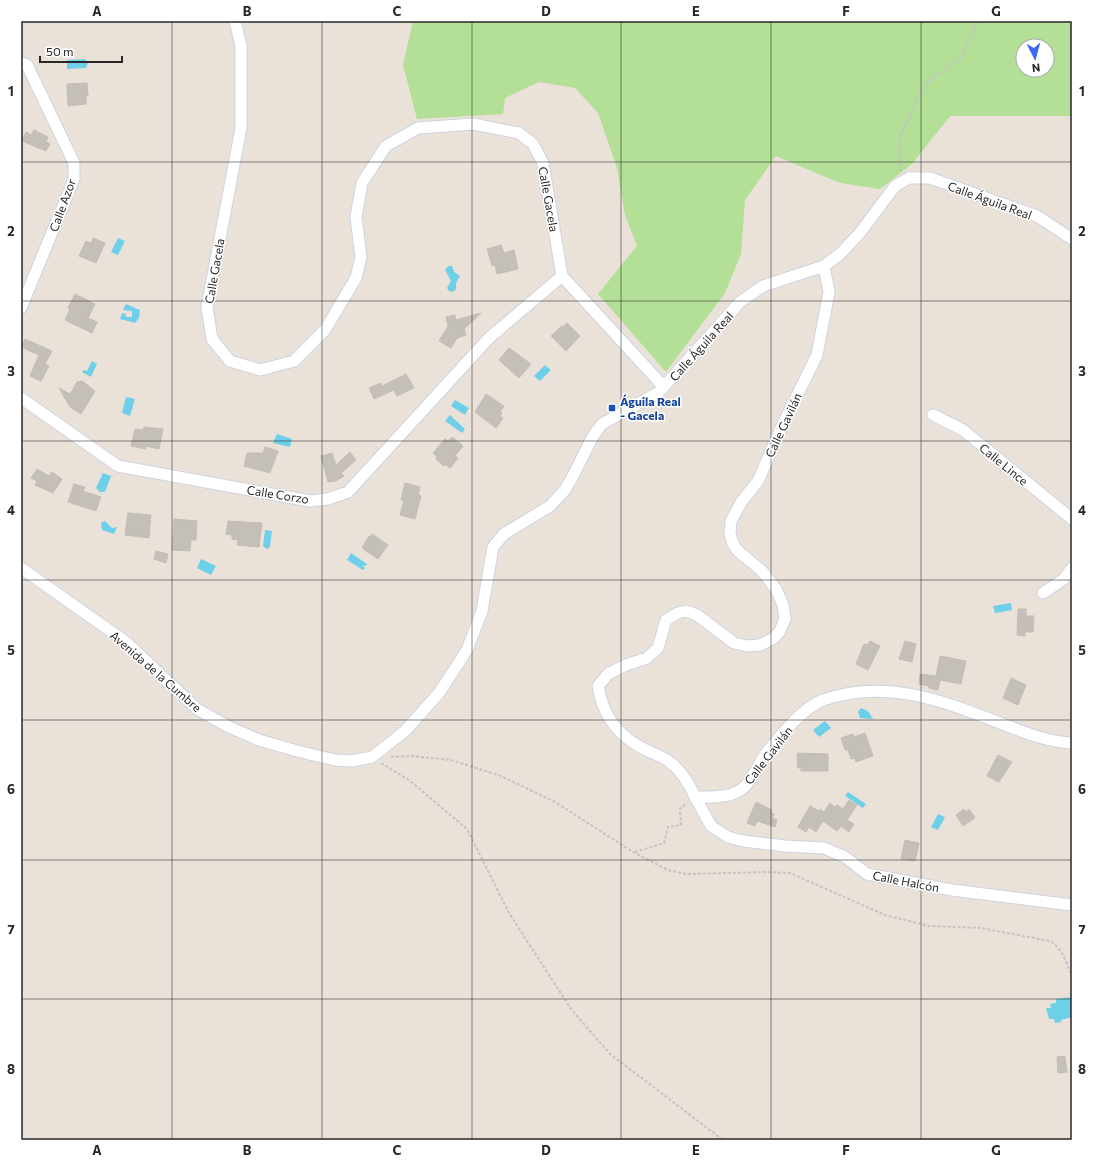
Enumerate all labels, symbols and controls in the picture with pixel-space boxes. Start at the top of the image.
text: A [92,3,102,19]
text: B [243,3,252,19]
text: C [393,3,402,19]
text: D [541,3,551,19]
text: E [692,3,700,19]
text: F [842,3,850,19]
text: G [991,3,1001,19]
scale bar [40,38,122,64]
north arrow [1015,38,1055,78]
text: 50 m [46,44,74,58]
text: N [1031,62,1041,75]
text: 1 [8,83,14,99]
text: 1 [1079,83,1085,99]
street label: Calle Gacela [536,165,562,233]
street label: Calle Azor [46,176,78,233]
street label: Calle Águila Real [946,178,1034,222]
text: 2 [7,223,15,239]
text: 2 [1078,223,1086,239]
street label: Calle Gacela [201,237,227,305]
street label: Calle Águila Real [666,308,736,384]
text: 3 [7,363,15,379]
text: 3 [1078,363,1086,379]
street label: Calle Gavilán [762,391,804,459]
place label: Águila Real - Gacela [620,394,681,422]
marker: Águila Real - Gacela [607,403,617,413]
street label: Calle Lince [977,440,1031,488]
street label: Calle Corzo [246,482,310,506]
text: 4 [7,502,15,518]
text: 4 [1078,502,1086,518]
street label: Avenida de la Cumbre [108,628,204,714]
text: 5 [7,642,15,658]
text: 5 [1078,642,1086,658]
street label: Calle Gavilán [741,723,795,787]
text: 6 [7,781,15,797]
text: 6 [1078,781,1086,797]
street label: Calle Halcón [872,868,940,894]
text: 7 [7,921,15,937]
text: 7 [1078,921,1086,937]
text: 8 [7,1061,15,1077]
text: 8 [1078,1061,1086,1077]
text: A [92,1142,102,1158]
text: B [243,1142,252,1158]
text: C [393,1142,402,1158]
text: D [541,1142,551,1158]
text: E [692,1142,700,1158]
text: F [842,1142,850,1158]
text: G [991,1142,1001,1158]

